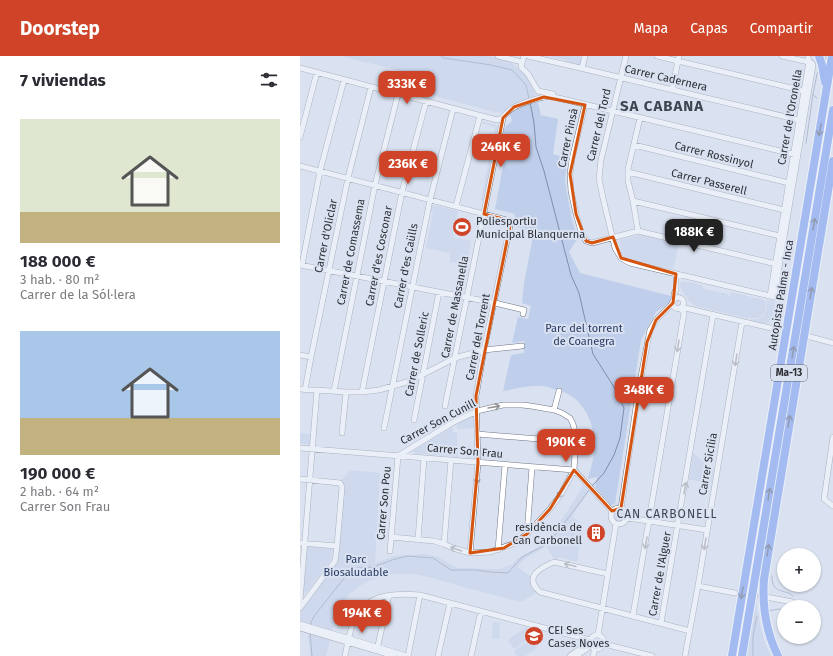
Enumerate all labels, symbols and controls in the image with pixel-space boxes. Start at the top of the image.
text: Doorstep [20,17,100,40]
text: Mapa [634,20,668,37]
text: Capas [690,20,728,37]
text: Compartir [750,20,813,37]
street label: Carrer Cadernera [623,62,709,94]
street label: Carrer de l'Oronella [775,68,805,166]
icon: filters [258,69,280,91]
text: 7 viviendas [20,70,106,91]
pin: 333K € [374,71,440,105]
text: 333K € [387,76,427,91]
street label: Carrer del Tord [584,87,614,163]
district label: SA CABANA [620,97,704,115]
street label: Carrer Pinsà [555,107,581,169]
one-way arrow [815,124,823,137]
pin: 246K € [468,134,534,168]
text: 246K € [481,139,521,154]
street label: Carrer Rossinyol [673,139,755,171]
icon: home [114,145,186,217]
pin: 236K € [375,151,441,185]
text: 236K € [388,156,428,171]
street label: Carrer Passerell [670,166,748,198]
street label: Carrer d'Oliclar [312,197,340,274]
street label: Carrer de Comassema [334,198,368,306]
street label: Carrer d'es Cosconar [363,204,395,307]
place label: Poliesportiu Municipal Blanquerna [476,215,585,241]
sports icon: Poliesportiu Municipal Blanquerna [451,216,473,238]
one-way arrow [810,218,818,231]
pin: 188K € [661,219,727,253]
street label: Carrer d'es Caülls [391,222,421,310]
text: 188K € [674,224,714,239]
street label: Autopista Palma - Inca [766,239,796,351]
text: 188 000 € [20,251,96,272]
street label: Carrer de Massanella [439,255,471,359]
text: 3 hab. · 80 m² [20,272,99,287]
text: Carrer de la Sól·lera [20,287,136,302]
one-way arrow [807,287,815,300]
street label: Carrer del Torrent [463,292,493,382]
street label: Carrer de Solleric [402,310,432,398]
park label: Parc del torrent de Coanegra [545,322,623,348]
one-way arrow [674,339,682,352]
one-way arrow [789,346,797,359]
one-way arrow [731,353,739,366]
icon: home [114,357,186,429]
road number: Ma-13 [771,365,807,381]
pin: 348K € [611,377,677,411]
text: 348K € [624,382,664,397]
street label: Carrer Son Cunill [398,397,478,447]
one-way arrow [487,403,500,411]
one-way arrow [785,415,793,428]
pin: 190K € [533,429,599,463]
street label: Carrer Sicília [696,432,720,496]
text: 190K € [546,434,586,449]
street label: Carrer Son Frau [426,441,504,461]
text: 190 000 € [20,463,95,484]
street label: Carrer Son Pou [374,466,394,540]
one-way arrow [473,471,481,484]
one-way arrow [681,482,689,495]
text: 2 hab. · 64 m² [20,484,99,499]
one-way arrow [557,487,565,498]
one-way arrow [765,488,773,501]
text: Carrer Son Frau [20,499,110,514]
district label: CAN CARBONELL [617,507,718,521]
place label: residència de Can Carbonell [512,521,582,547]
building icon: residència de Can Carbonell [585,522,607,544]
street label: Carrer de l'Alguer [646,530,674,617]
one-way arrow [641,536,649,549]
one-way arrow [701,537,709,550]
one-way arrow [450,544,462,552]
one-way arrow [764,544,772,557]
map controls [777,548,821,644]
button: + [777,548,821,592]
park label: Parc Biosaludable [324,553,389,579]
one-way arrow [564,561,577,569]
one-way arrow [738,586,746,599]
pin: 194K € [329,600,395,634]
button: − [777,600,821,644]
text: 194K € [342,605,382,620]
place label: CEI Ses Cases Noves [548,624,610,650]
school or university icon: CEI Ses Cases Noves [523,625,545,647]

